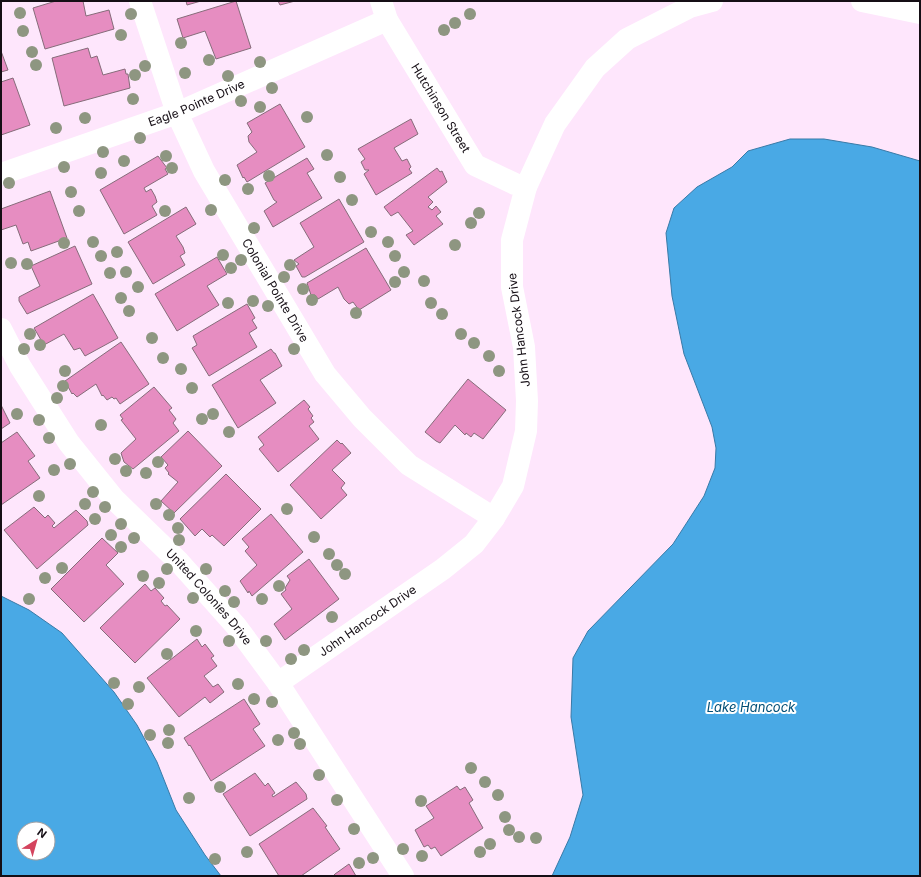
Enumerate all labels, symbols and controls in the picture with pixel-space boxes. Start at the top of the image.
street label: Hutchinson Street [408,60,474,155]
street label: Eagle Pointe Drive [146,76,247,129]
street label: Colonial Pointe Drive [239,236,312,345]
street label: John Hancock Drive [504,272,533,388]
street label: United Colonies Drive [163,545,255,648]
street label: John Hancock Drive [316,582,419,660]
water label: Lake Hancock [707,699,796,715]
north arrow [16,821,56,861]
text: N [34,825,50,841]

